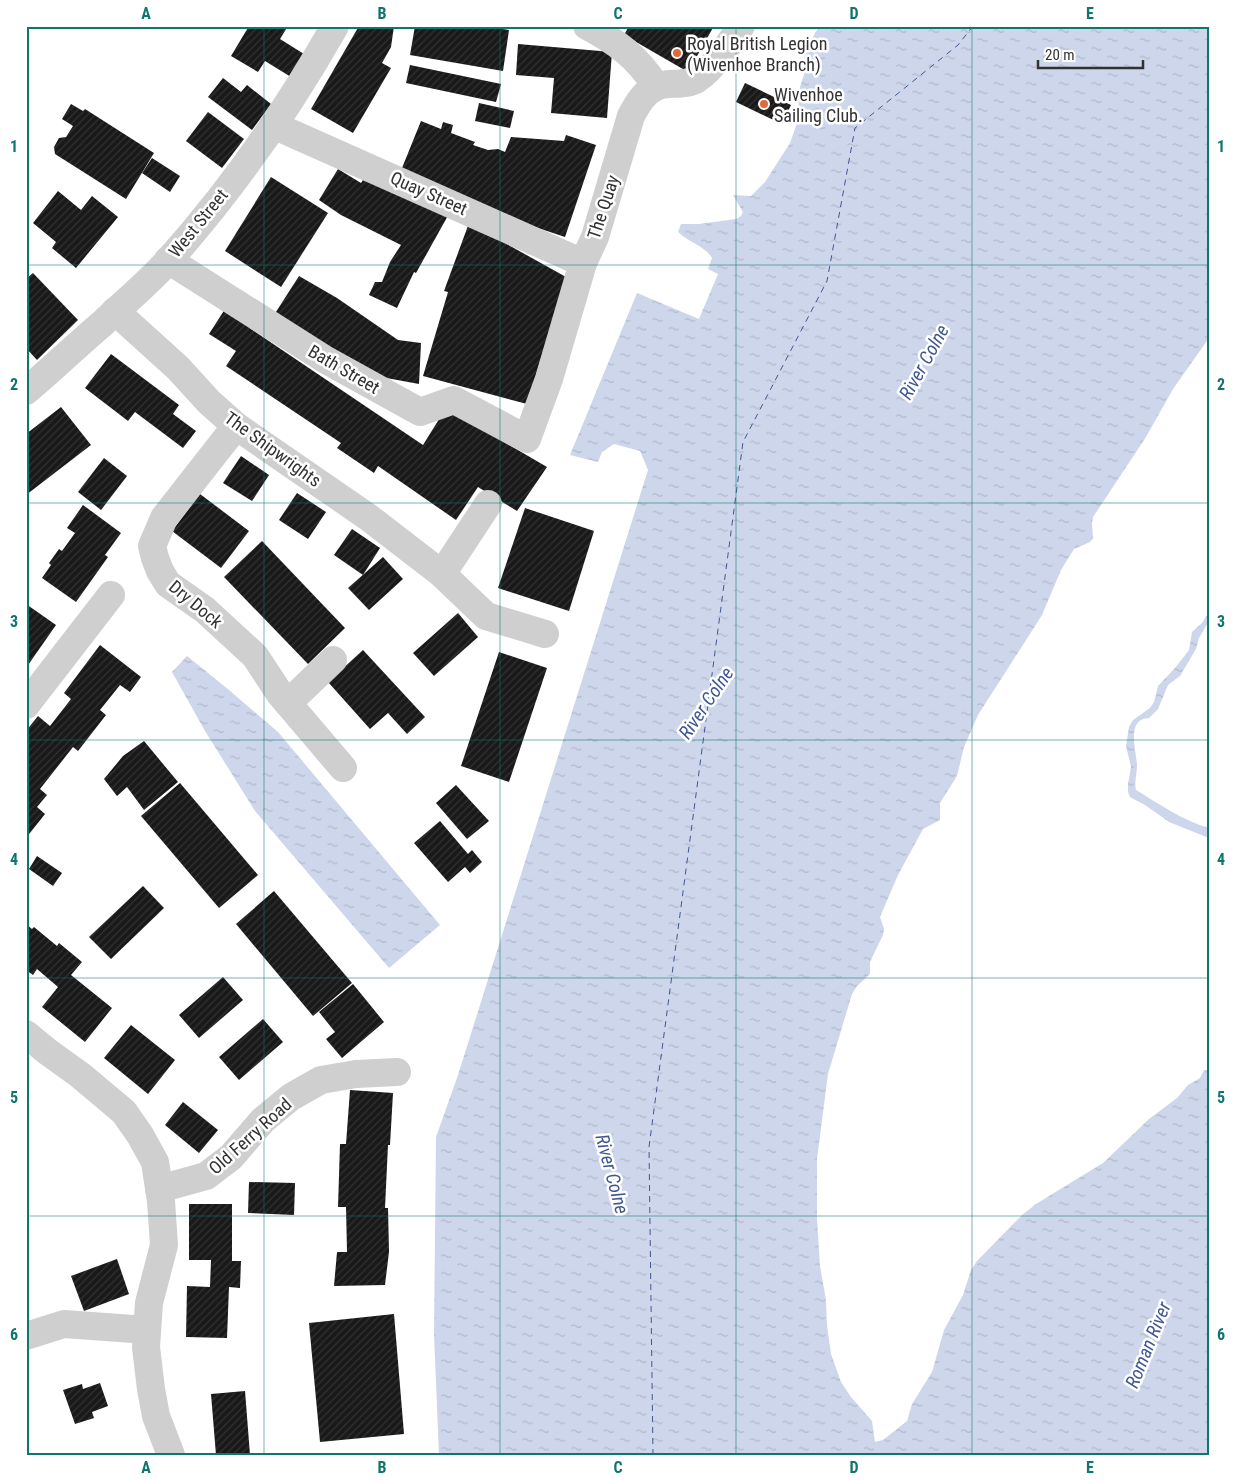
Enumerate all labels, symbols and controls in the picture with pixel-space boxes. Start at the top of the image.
text: A [141,4,151,23]
text: B [378,4,387,23]
text: C [613,4,623,23]
text: D [849,4,859,23]
text: E [1086,4,1094,23]
place label: Royal British Legion (Wivenhoe Branch) [687,33,827,76]
scale bar [1038,38,1142,70]
text: 20 m [1045,46,1075,64]
marker: Royal British Legion (Wivenhoe Branch) [671,47,683,59]
place label: Wivenhoe Sailing Club. [774,84,863,126]
marker: Wivenhoe Sailing Club. [758,98,770,110]
text: 1 [10,137,18,156]
text: 1 [1217,137,1225,156]
street label: Quay Street [387,167,471,219]
street label: The Quay [583,172,623,242]
street label: West Street [164,185,232,261]
water label: River Colne [894,321,954,403]
street label: Bath Street [305,340,383,398]
text: 2 [10,375,18,394]
text: 2 [1217,375,1225,394]
street label: The Shipwrights [221,407,325,491]
street label: Dry Dock [165,576,227,632]
text: 3 [10,612,18,631]
text: 3 [1217,612,1225,631]
water label: River Colne [674,663,738,743]
text: 4 [10,850,18,869]
text: 4 [1217,850,1225,869]
text: 5 [10,1088,18,1107]
text: 5 [1217,1088,1225,1107]
street label: Old Ferry Road [204,1093,296,1179]
water label: River Colne [590,1131,634,1217]
water label: Roman River [1120,1298,1176,1392]
text: 6 [10,1325,18,1344]
text: 6 [1217,1325,1225,1344]
text: A [141,1458,151,1477]
text: B [378,1458,387,1477]
text: C [613,1458,623,1477]
text: D [849,1458,859,1477]
text: E [1086,1458,1094,1477]

